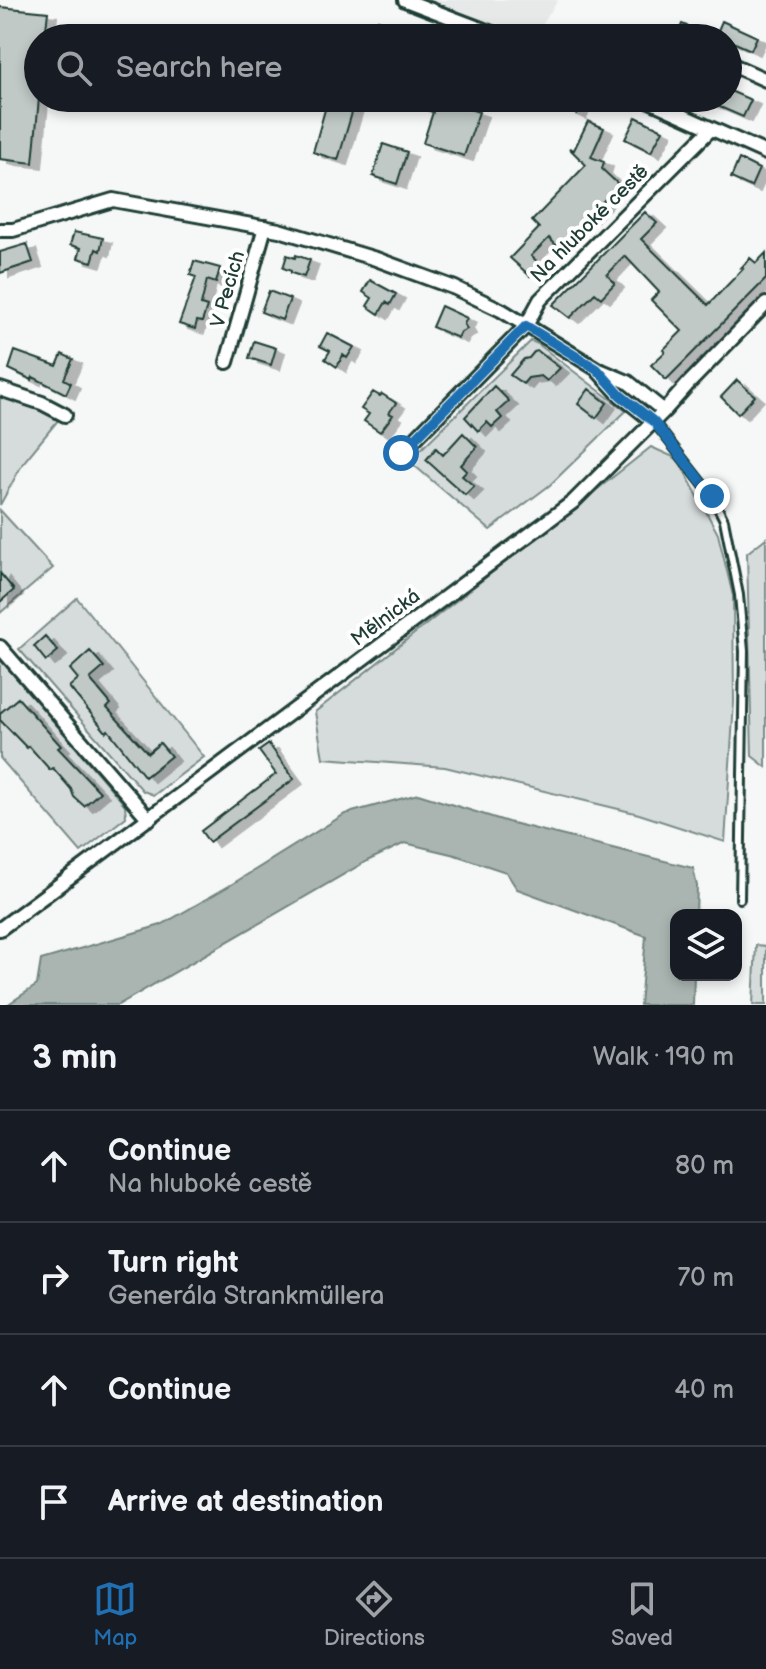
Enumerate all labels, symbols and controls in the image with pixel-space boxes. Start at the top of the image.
search box [24,24,742,112]
icon: search [52,46,96,90]
text: Search here [116,50,282,86]
street label: Na hluboké cestě [526,160,654,288]
street label: V Pecích [206,248,250,330]
route start [383,435,419,471]
route end [694,478,730,514]
street label: Mělnická [346,584,425,652]
map controls [670,909,742,981]
button: layers [670,909,742,981]
text: 3 min [32,1037,117,1078]
text: Walk · 190 m [593,1042,734,1073]
text: Continue [108,1133,231,1169]
icon: ahead [32,1144,76,1188]
text: 80 m [675,1151,734,1182]
text: Na hluboké cestě [108,1169,312,1200]
text: Turn right [108,1245,239,1281]
icon: right [32,1256,76,1300]
text: 70 m [677,1263,734,1294]
text: Generála Strankmüllera [108,1281,385,1312]
icon: ahead [32,1368,76,1412]
text: Continue [108,1372,231,1408]
text: 40 m [674,1375,734,1406]
icon: arrive [32,1480,76,1524]
text: Arrive at destination [108,1484,384,1520]
tab: Map [93,1577,137,1652]
tab: Directions [324,1577,425,1652]
tab: Saved [611,1577,673,1652]

